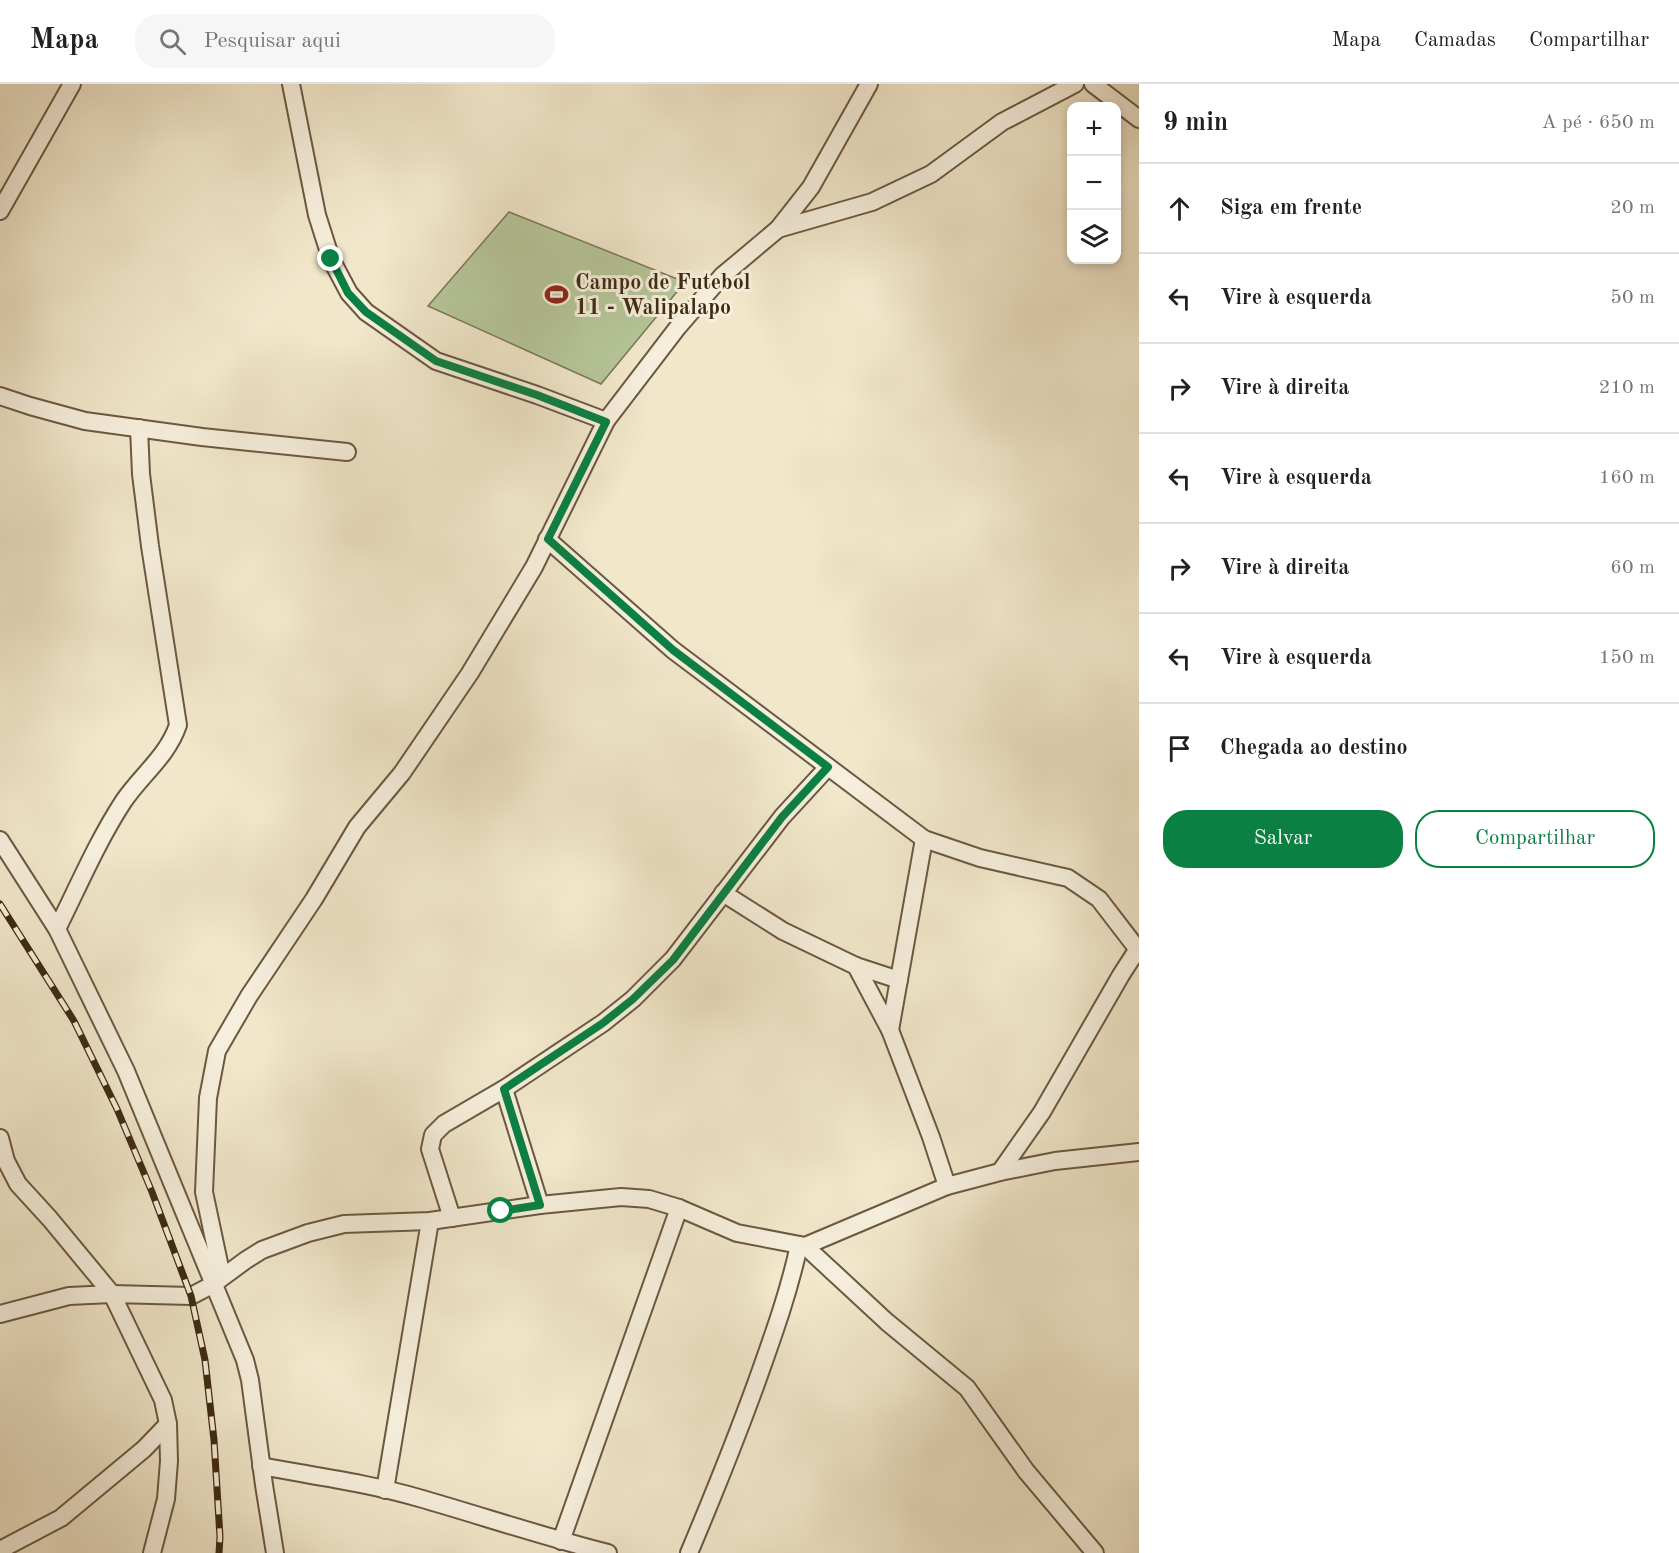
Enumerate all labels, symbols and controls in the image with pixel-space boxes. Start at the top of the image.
search box [135,14,555,68]
icon: search [156,25,189,58]
text: Mapa [30,27,99,55]
text: Pesquisar aqui [204,30,341,52]
text: Mapa [1332,30,1381,51]
text: Camadas [1414,30,1496,51]
text: Compartilhar [1529,30,1649,51]
map controls [1067,102,1121,264]
button: + [1067,102,1121,156]
text: 9 min [1163,110,1228,136]
text: A pé · 650 m [1541,113,1655,133]
button: − [1067,156,1121,210]
icon: ahead [1163,192,1196,225]
text: Siga em frente [1220,197,1362,219]
text: 20 m [1610,198,1655,218]
button: layers [1067,210,1121,264]
route end [317,245,343,271]
place label: Campo de Futebol 11 - Walipalapo [575,272,751,319]
sports icon: Campo de Futebol 11 - Walipalapo [544,281,570,307]
icon: left [1163,282,1196,315]
text: Vire à esquerda [1220,287,1372,309]
text: 50 m [1610,288,1655,308]
icon: right [1163,372,1196,405]
text: Vire à direita [1220,377,1350,399]
text: 210 m [1599,378,1655,398]
icon: left [1163,462,1196,495]
text: Vire à esquerda [1220,467,1372,489]
text: 160 m [1599,468,1655,488]
icon: right [1163,552,1196,585]
text: Vire à direita [1220,557,1350,579]
text: 60 m [1610,558,1655,578]
icon: left [1163,642,1196,675]
text: Vire à esquerda [1220,647,1372,669]
text: 150 m [1599,648,1655,668]
icon: arrive [1163,732,1196,765]
text: Chegada ao destino [1220,737,1408,759]
button: Salvar [1163,810,1403,868]
button: Compartilhar [1415,810,1655,868]
route start [487,1197,513,1223]

